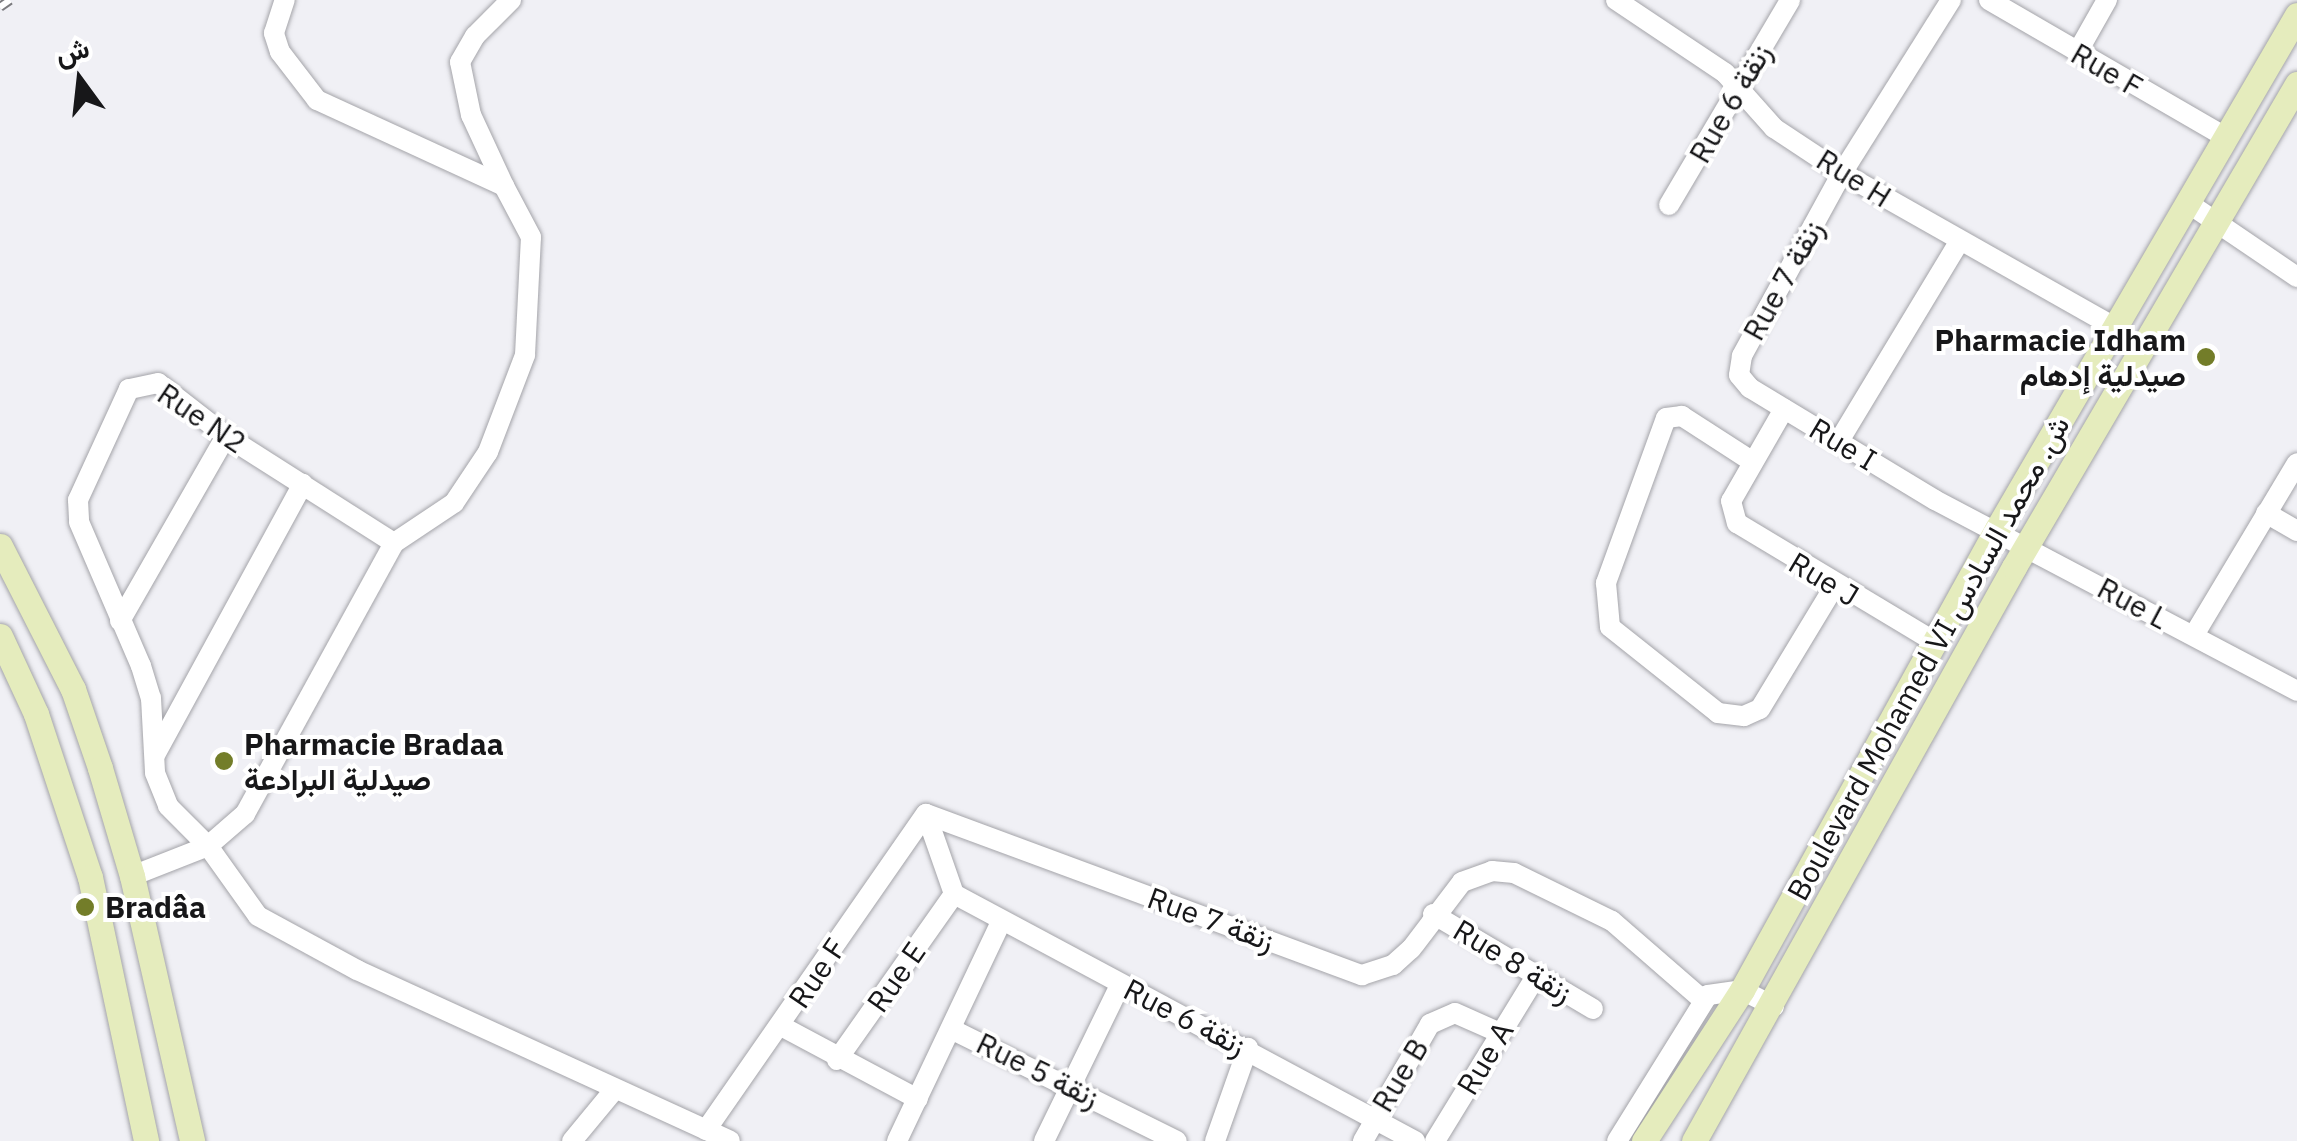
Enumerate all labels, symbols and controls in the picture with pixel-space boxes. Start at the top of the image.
text: ش [51,28,93,73]
north arrow [30,30,130,130]
street label: Rue F [2065,35,2149,105]
street label: Rue 6 زنقة [1681,37,1779,169]
street label: Rue H [1810,141,1898,215]
street label: Rue 7 زنقة [1735,213,1831,347]
place label: Pharmacie Idham صيدلية إدهام [1935,322,2186,392]
marker: Pharmacie Idham صيدلية إدهام [2195,346,2217,368]
street label: Rue N2 [151,375,253,461]
street label: Boulevard Mohamed VI ش. محمد السادس [1779,409,2077,907]
street label: Rue I [1803,410,1883,478]
street label: Rue J [1783,544,1865,614]
street label: Rue L [2092,570,2174,636]
place label: Pharmacie Bradaa صيدلية البرادعة [244,726,504,796]
marker: Pharmacie Bradaa صيدلية البرادعة [213,750,235,772]
street label: Rue 7 زنقة [1143,879,1279,959]
place label: Bradâa [105,889,206,925]
marker: Bradâa [74,896,96,918]
street label: Rue 8 زنقة [1447,912,1579,1010]
street label: Rue F [781,931,853,1015]
street label: Rue E [859,935,933,1019]
street label: Rue 6 زنقة [1118,971,1252,1063]
street label: Rue A [1449,1015,1521,1101]
street label: Rue 5 زنقة [971,1025,1105,1115]
street label: Rue B [1364,1032,1436,1118]

